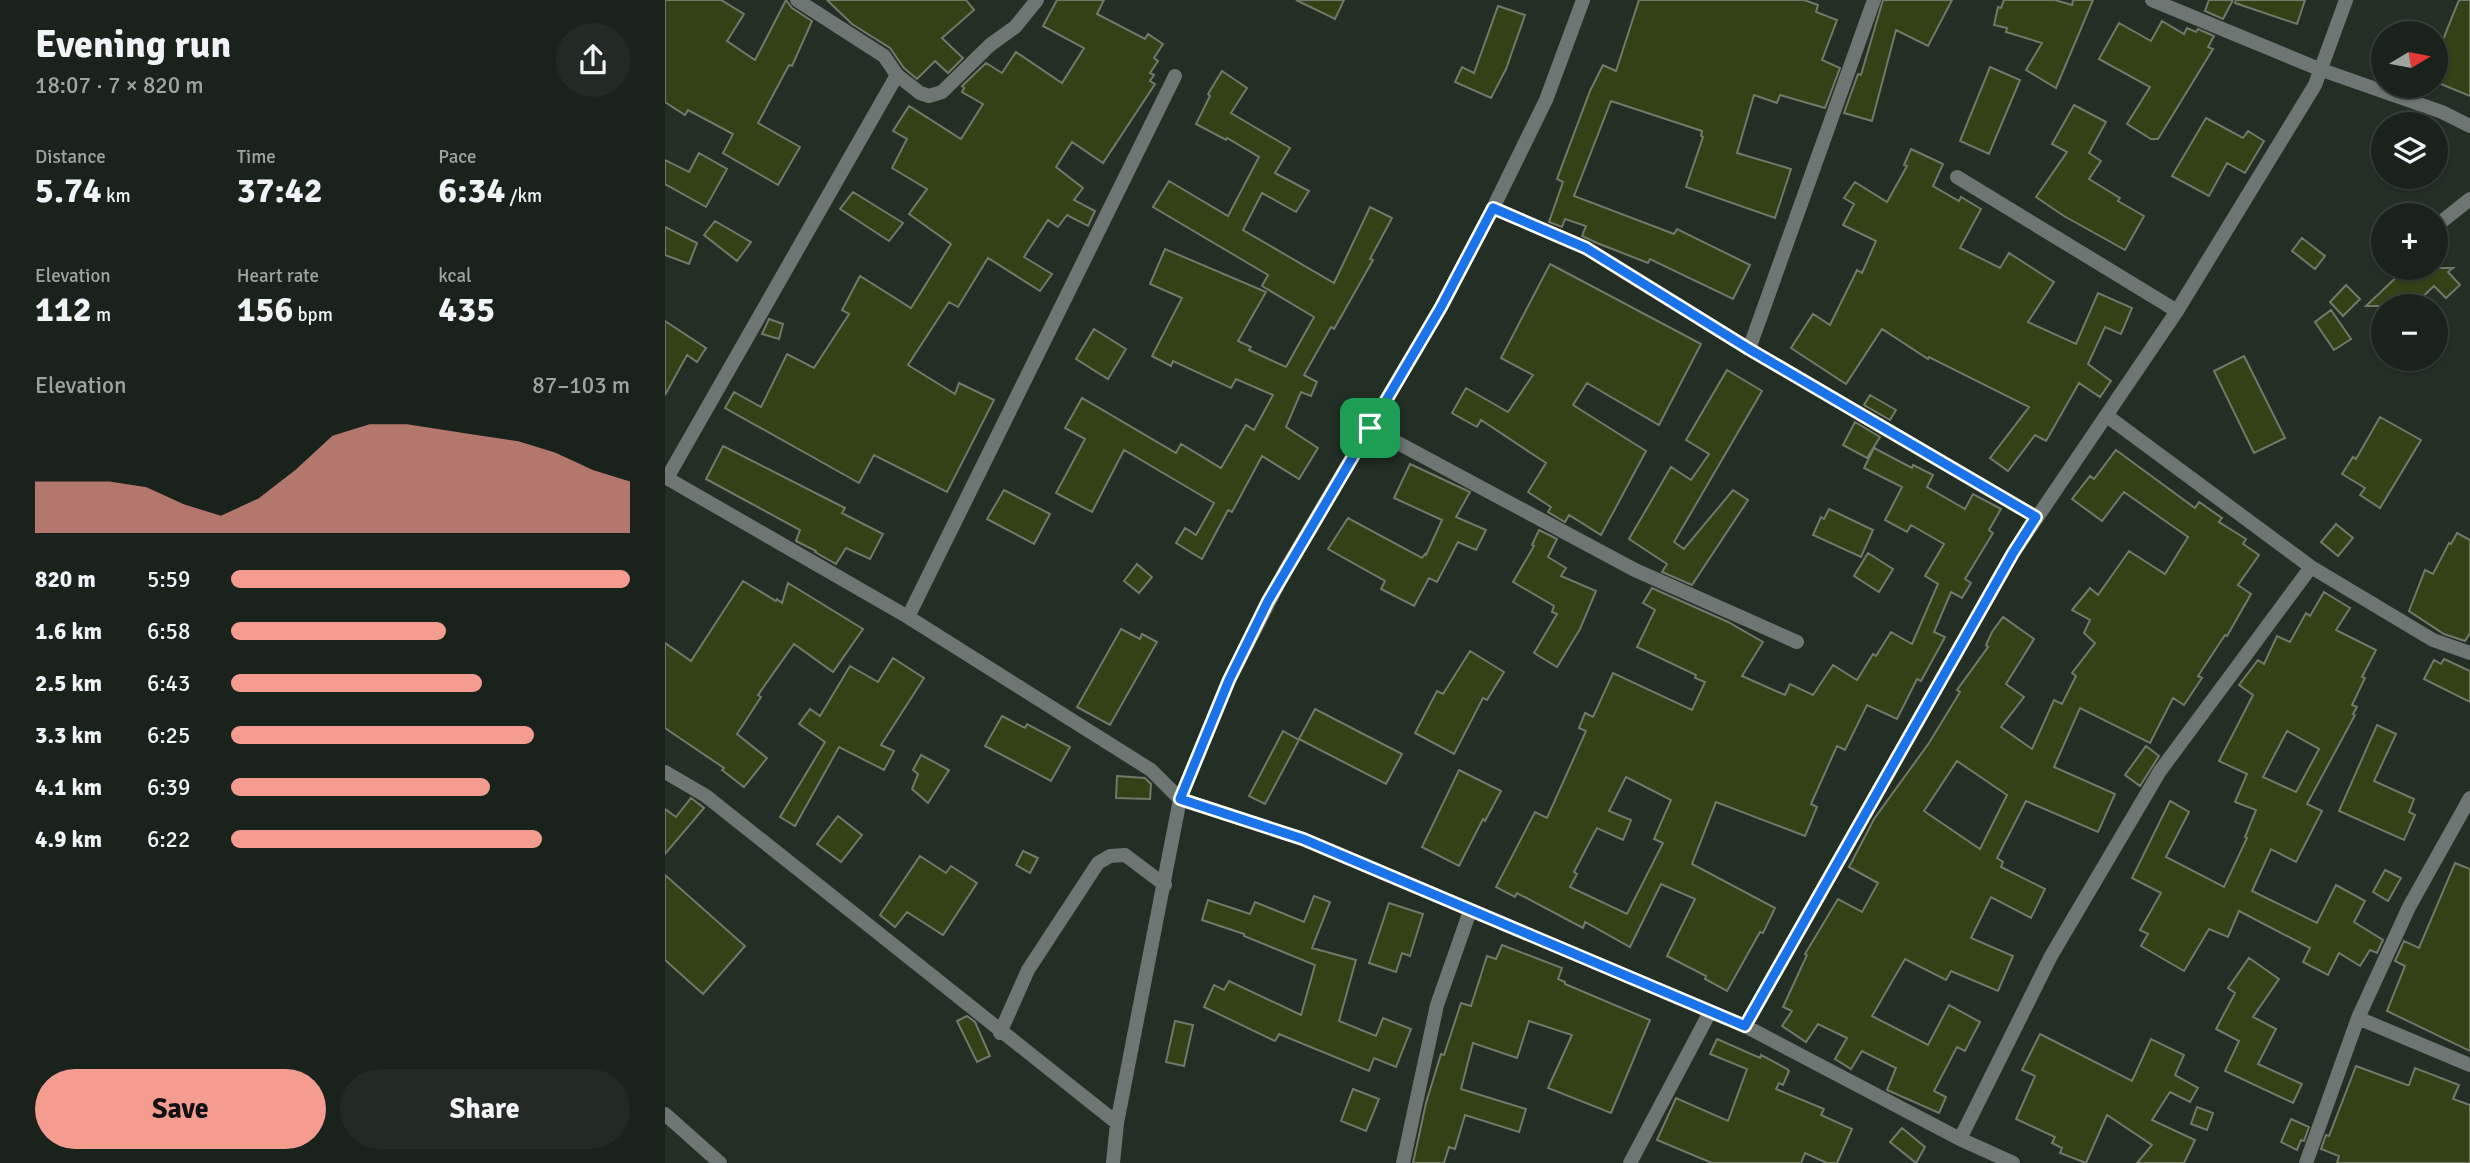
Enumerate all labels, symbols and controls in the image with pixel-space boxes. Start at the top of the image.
text: Evening run [35,21,231,68]
north arrow [2371,21,2448,98]
map controls [2371,21,2448,371]
button: share [556,23,630,97]
text: 18:07 · 7 × 820 m [35,71,204,100]
button: layers [2371,112,2448,189]
text: Distance [35,145,106,169]
text: Time [237,145,276,169]
text: Pace [438,145,477,169]
text: 5.74 [35,169,102,212]
text: 37:42 [237,169,323,212]
text: 6:34 [438,169,505,212]
text: km [102,184,131,208]
text: /km [505,184,542,208]
button: + [2371,203,2448,280]
text: Elevation [35,264,111,288]
text: Heart rate [237,264,319,288]
text: kcal [438,264,472,288]
text: 112 [35,288,92,331]
text: 156 [237,288,293,331]
text: 435 [438,288,495,331]
button: − [2371,294,2448,371]
text: m [92,303,111,327]
text: bpm [293,303,333,327]
text: Elevation [35,371,127,400]
text: 87–103 m [532,371,630,400]
pin [1340,398,1400,458]
icon: arrive [1351,409,1389,447]
text: 820 m [35,565,96,594]
text: 5:59 [147,565,190,594]
text: 1.6 km [35,617,102,646]
text: 6:58 [147,617,190,646]
text: 2.5 km [35,669,102,698]
text: 6:43 [147,669,190,698]
text: 3.3 km [35,721,102,750]
text: 6:25 [147,721,190,750]
text: 4.1 km [35,773,102,802]
text: 6:39 [147,773,190,802]
text: 4.9 km [35,825,102,854]
text: 6:22 [147,825,190,854]
button: Save [35,1069,326,1149]
button: Share [340,1069,630,1149]

